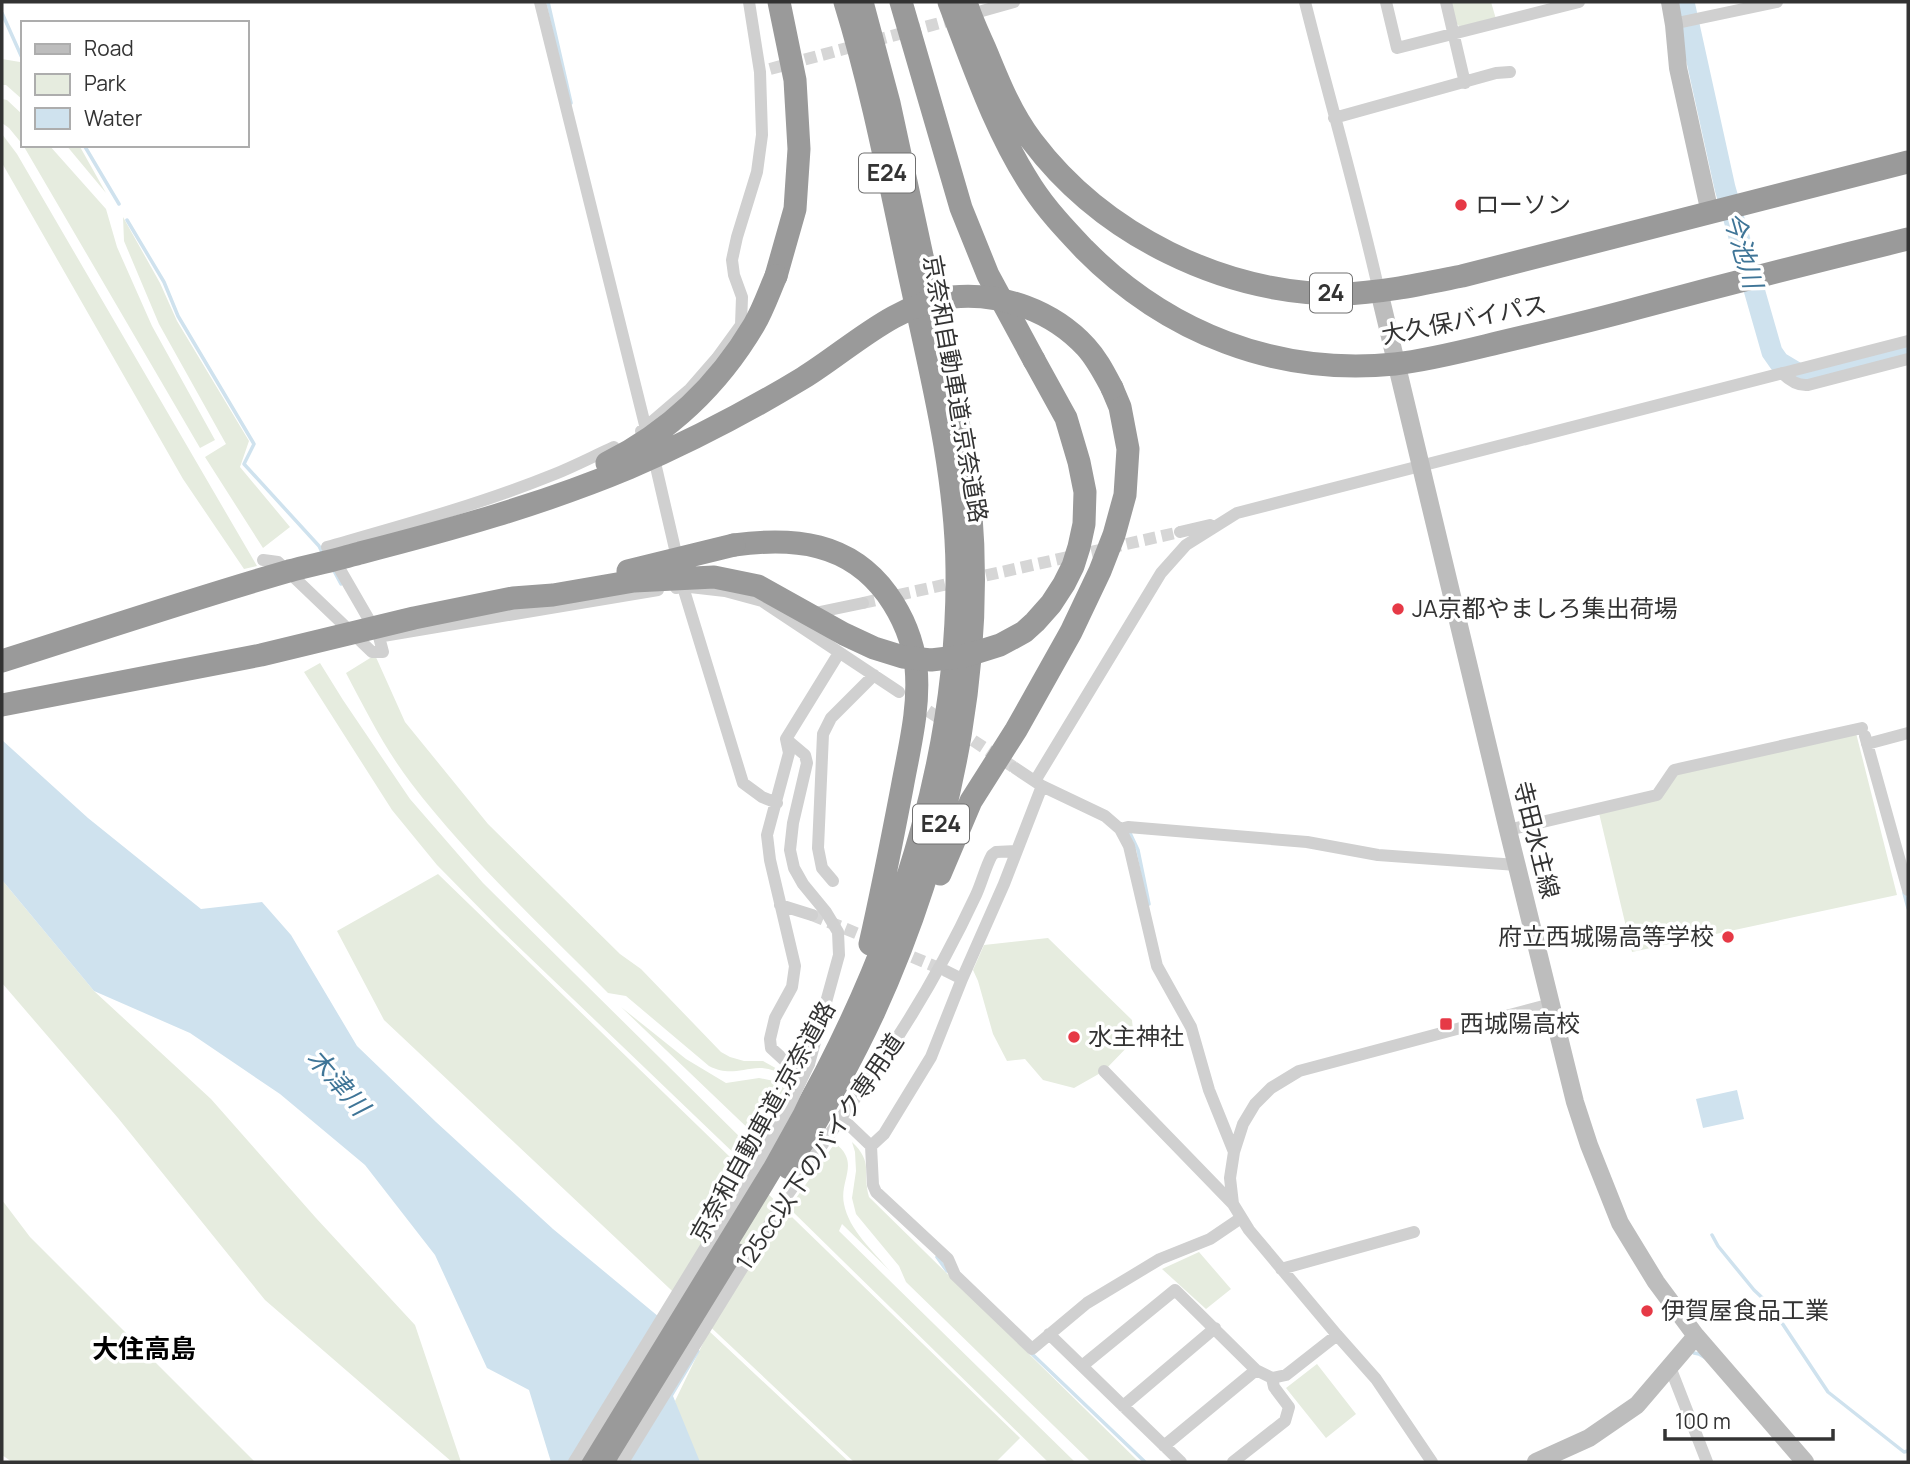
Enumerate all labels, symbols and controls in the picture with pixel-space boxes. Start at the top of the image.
legend [21,21,248,147]
text: Road [84,34,134,62]
text: Park [84,69,126,97]
text: Water [84,104,143,132]
road number: E24 [859,154,915,192]
place label: ローソン [1475,187,1571,220]
marker: ローソン [1453,197,1469,213]
water label: 今池川 [1716,207,1773,295]
street label: 京奈和自動車道;京奈道路 [917,252,996,525]
road number: 24 [1310,274,1352,312]
street label: 大久保バイパス [1378,286,1549,351]
place label: JA京都やましろ集出荷場 [1412,591,1678,624]
marker: JA京都やましろ集出荷場 [1390,601,1406,617]
street label: 寺田水主線 [1507,777,1568,902]
road number: E24 [913,804,969,844]
place label: 府立西城陽高等学校 [1498,919,1714,952]
marker: 府立西城陽高等学校 [1720,929,1736,945]
street label: 京奈和自動車道;京奈道路 [681,995,842,1248]
place label: 西城陽高校 [1460,1006,1580,1039]
marker: 西城陽高校 [1438,1016,1454,1032]
place label: 水主神社 [1088,1019,1184,1052]
street label: 125cc以下のバイク専用道 [727,1026,910,1276]
marker: 水主神社 [1066,1029,1082,1045]
water label: 木津川 [300,1040,380,1125]
place label: 伊賀屋食品工業 [1661,1293,1829,1326]
marker: 伊賀屋食品工業 [1639,1303,1655,1319]
district label: 大住高島 [92,1330,196,1366]
scale bar [1665,1398,1833,1442]
text: 100 m [1675,1407,1731,1435]

